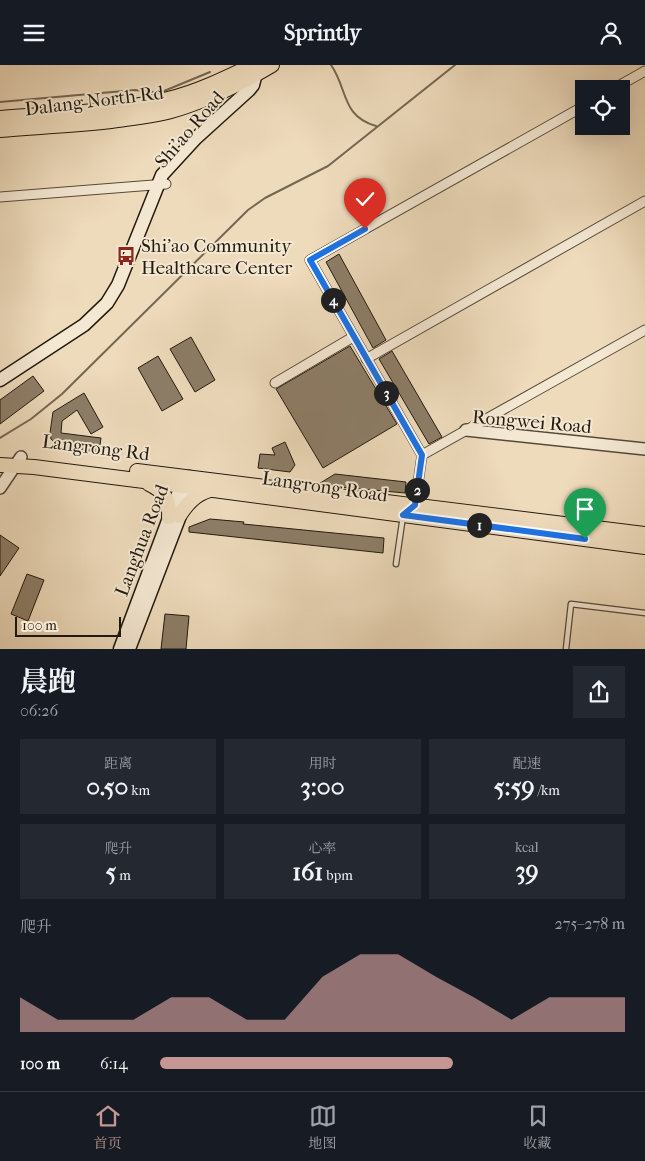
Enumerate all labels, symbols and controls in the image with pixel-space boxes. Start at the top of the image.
icon: menu [20,19,48,47]
icon: person [597,19,625,47]
text: Sprintly [284,20,361,46]
map controls [575,80,630,135]
button: locate [575,80,630,135]
street label: Dalang North Rd [23,81,166,120]
street label: Shi'ao Road [150,86,230,173]
pin [344,178,386,229]
icon: check [351,185,379,213]
place label: Shi'ao Community Healthcare Center [141,235,293,279]
bus stop icon: Shi'ao Community Healthcare Center [115,245,137,267]
pin: 4 [320,287,346,313]
text: 4 [329,292,338,309]
pin: 3 [374,381,398,405]
text: 3 [384,385,389,402]
street label: Rongwei Road [471,406,593,438]
street label: Langrong Rd [41,430,152,466]
street label: Langrong Road [261,467,390,507]
pin: 2 [404,477,430,503]
street label: Langhua Road [111,481,174,599]
text: 2 [414,482,421,499]
pin [564,488,606,539]
icon: arrive [571,495,599,523]
pin: 1 [466,513,492,537]
text: 1 [477,517,482,534]
scale bar [15,613,121,637]
text: 100 m [22,617,57,634]
text: 晨跑 [20,665,76,698]
button: share [573,666,625,718]
text: 06:26 [20,701,58,720]
text: 距离 [104,755,132,772]
text: 用时 [308,755,336,772]
text: 配速 [513,755,541,772]
text: 0.50 [86,772,128,801]
text: 3:00 [301,772,344,801]
text: 5:59 [494,772,535,801]
text: km [128,782,150,799]
text: /km [535,782,560,799]
text: kcal [515,839,539,856]
text: 爬升 [104,840,132,857]
text: 心率 [308,840,336,857]
text: 39 [515,856,539,885]
text: 5 [105,857,116,886]
text: 161 [292,857,323,886]
text: m [116,867,131,884]
text: bpm [323,867,353,884]
text: 275–278 m [554,914,625,933]
text: 爬升 [20,917,52,936]
text: 100 m [20,1054,60,1073]
text: 6:14 [100,1054,128,1073]
tab: 首页 [94,1102,122,1152]
tab: 地图 [309,1102,337,1152]
tab: 收藏 [524,1102,552,1152]

